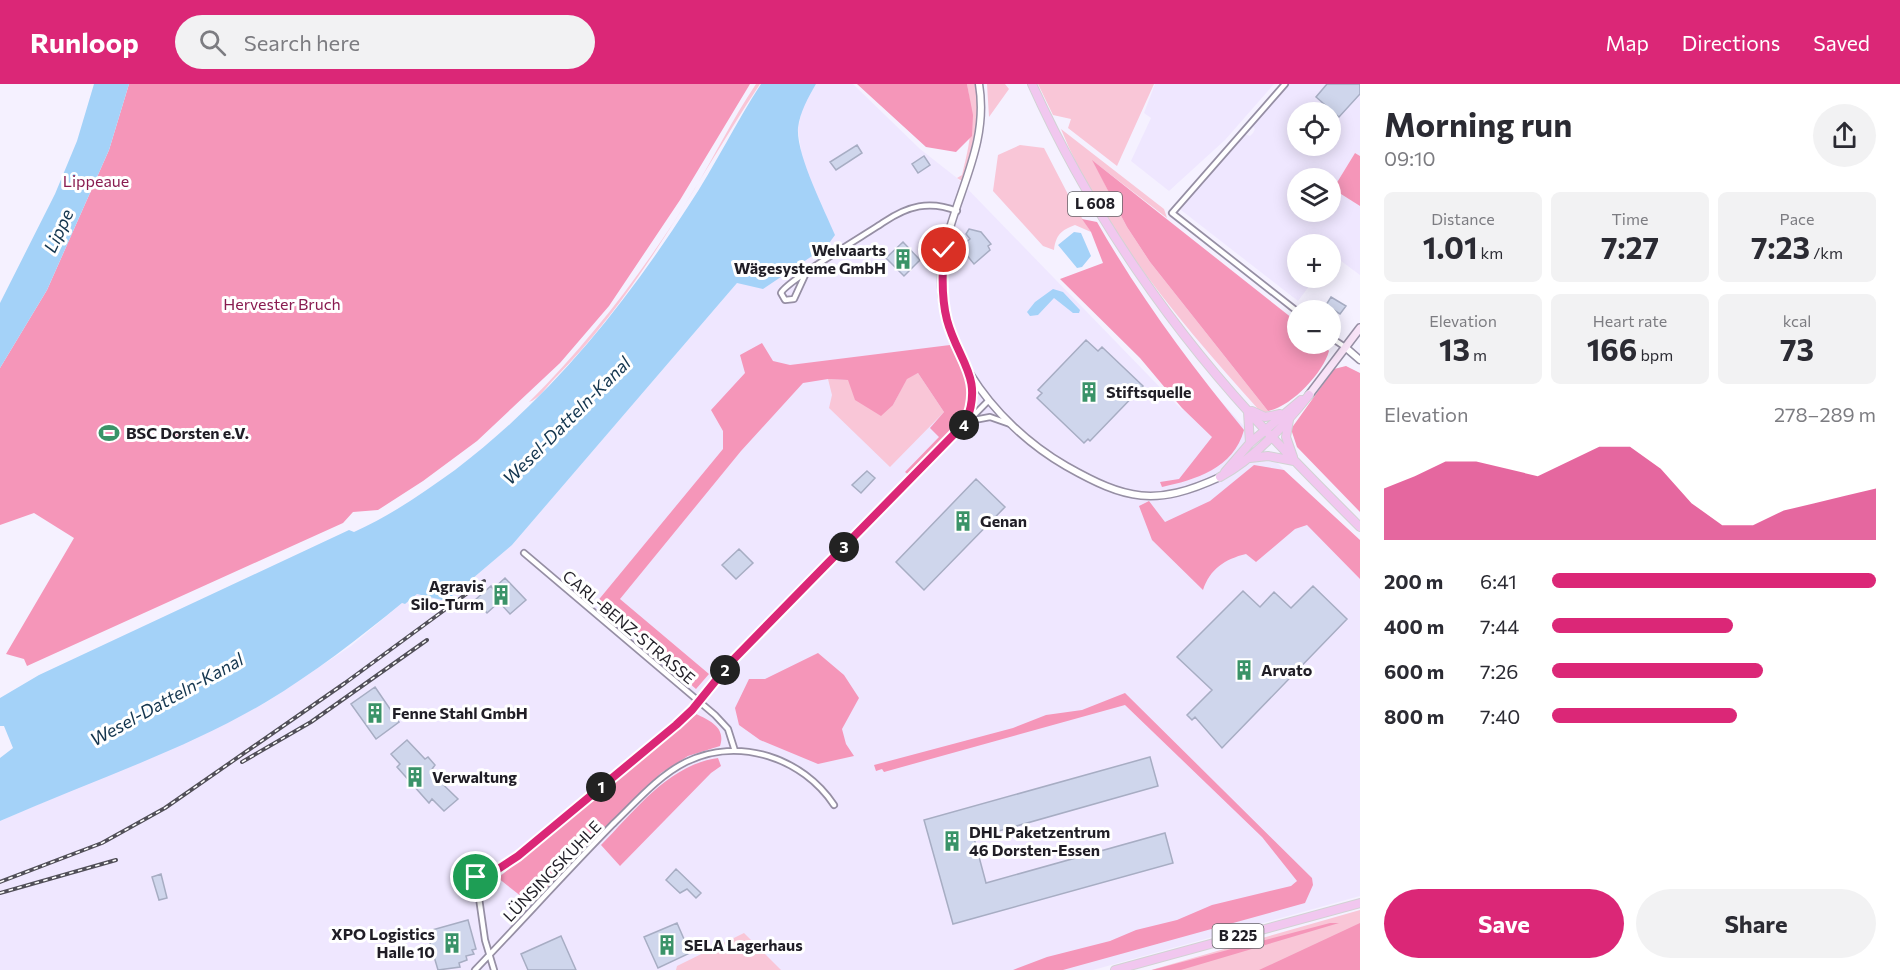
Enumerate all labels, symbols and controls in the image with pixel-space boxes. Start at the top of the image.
search box [175,15,595,69]
text: Runloop [30,25,139,59]
icon: search [196,26,229,59]
text: Search here [244,29,360,56]
text: Map [1606,30,1649,55]
text: Directions [1682,30,1780,55]
text: Saved [1813,30,1870,55]
map controls [1287,102,1341,354]
button: locate [1287,102,1341,156]
text: Morning run [1384,103,1572,144]
button: share [1813,104,1876,167]
text: 09:10 [1384,146,1436,170]
button: layers [1287,168,1341,222]
park label: Lippeaue [63,171,129,190]
road number: L 608 [1068,192,1122,216]
water label: Lippe [38,205,78,256]
text: Distance [1431,209,1495,228]
text: Time [1612,209,1648,228]
text: Pace [1780,209,1814,228]
pin [918,224,969,275]
text: 1.01 [1423,228,1477,265]
text: 7:27 [1601,228,1659,265]
text: 7:23 [1751,228,1810,265]
icon: check [927,233,960,266]
button: + [1287,234,1341,288]
place label: Welvaarts Wägesysteme GmbH [734,240,886,277]
text: km [1477,243,1503,262]
text: /km [1810,243,1843,262]
building icon: Welvaarts Wägesysteme GmbH [891,247,915,271]
park label: Hervester Bruch [223,294,341,313]
button: − [1287,300,1341,354]
text: Elevation [1429,311,1497,330]
text: Heart rate [1593,311,1667,330]
text: kcal [1783,311,1811,330]
text: 13 [1439,330,1470,367]
text: 166 [1587,330,1637,367]
text: 73 [1780,330,1814,367]
text: m [1470,345,1487,364]
text: bpm [1637,345,1673,364]
water label: Wesel-Datteln-Kanal [498,352,635,489]
building icon: Stiftsquelle [1077,380,1101,404]
place label: Stiftsquelle [1106,382,1192,401]
text: Elevation [1384,402,1469,426]
text: 278–289 m [1774,402,1876,426]
pin: 4 [949,410,979,440]
text: 4 [959,415,969,434]
sports icon: BSC Dorsten e.V. [97,421,121,445]
place label: BSC Dorsten e.V. [126,423,249,442]
building icon: Genan [951,509,975,533]
place label: Genan [980,511,1027,530]
pin: 3 [829,532,859,562]
text: 3 [839,537,849,556]
street label: CARL-BENZ-STRASSE [559,566,699,687]
text: 200 m [1384,569,1443,593]
text: 6:41 [1480,569,1517,593]
place label: Agravis Silo-Turm [411,576,484,613]
building icon: Agravis Silo-Turm [489,583,513,607]
text: 400 m [1384,614,1444,638]
text: 7:44 [1480,614,1519,638]
water label: Wesel-Datteln-Kanal [86,648,247,750]
pin: 2 [710,655,740,685]
building icon: Arvato [1232,658,1256,682]
text: 600 m [1384,659,1444,683]
text: 7:26 [1480,659,1518,683]
text: 2 [720,660,730,679]
place label: Arvato [1261,660,1313,679]
building icon: Fenne Stahl GmbH [363,701,387,725]
place label: Fenne Stahl GmbH [392,703,528,722]
text: 800 m [1384,704,1444,728]
text: 7:40 [1480,704,1520,728]
building icon: Verwaltung [403,765,427,789]
place label: Verwaltung [432,767,517,786]
pin: 1 [586,772,616,802]
text: 1 [597,777,605,796]
street label: LÜNSINGSKUHLE [499,816,605,925]
place label: DHL Paketzentrum 46 Dorsten-Essen [969,822,1110,859]
building icon: DHL Paketzentrum 46 Dorsten-Essen [940,829,964,853]
pin [450,851,501,902]
icon: arrive [459,860,492,893]
button: Save [1384,889,1624,958]
button: Share [1636,889,1876,958]
place label: XPO Logistics Halle 10 [331,924,435,961]
road number: B 225 [1212,924,1264,948]
building icon: XPO Logistics Halle 10 [440,931,464,955]
building icon: SELA Lagerhaus [655,933,679,957]
place label: SELA Lagerhaus [684,935,803,954]

